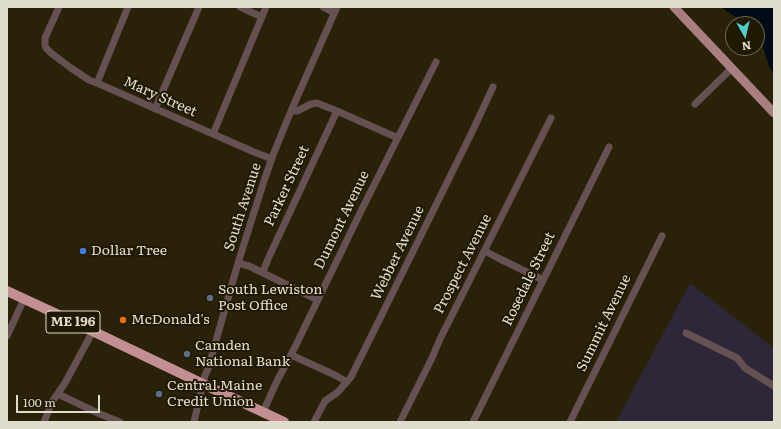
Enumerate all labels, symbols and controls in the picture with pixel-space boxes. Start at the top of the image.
north arrow [725,16,765,56]
text: N [741,38,752,55]
street label: Mary Street [121,73,199,121]
street label: Parker Street [261,143,313,229]
street label: South Avenue [221,161,265,253]
street label: Dumont Avenue [311,168,373,272]
street label: Webber Avenue [368,203,428,303]
street label: Prospect Avenue [431,211,495,317]
street label: Rosedale Street [499,229,559,329]
place label: Dollar Tree [91,243,167,259]
marker: Dollar Tree [78,246,88,256]
street label: Summit Avenue [573,272,635,374]
place label: South Lewiston Post Office [218,282,323,314]
marker: South Lewiston Post Office [205,293,215,303]
road number: ME 196 [46,311,100,333]
place label: McDonald's [131,312,210,328]
marker: McDonald's [118,315,128,325]
place label: Camden National Bank [195,338,290,370]
marker: Camden National Bank [182,349,192,359]
place label: Central Maine Credit Union [167,378,262,410]
scale bar [18,387,102,413]
marker: Central Maine Credit Union [154,389,164,399]
text: 100 m [23,393,56,411]

